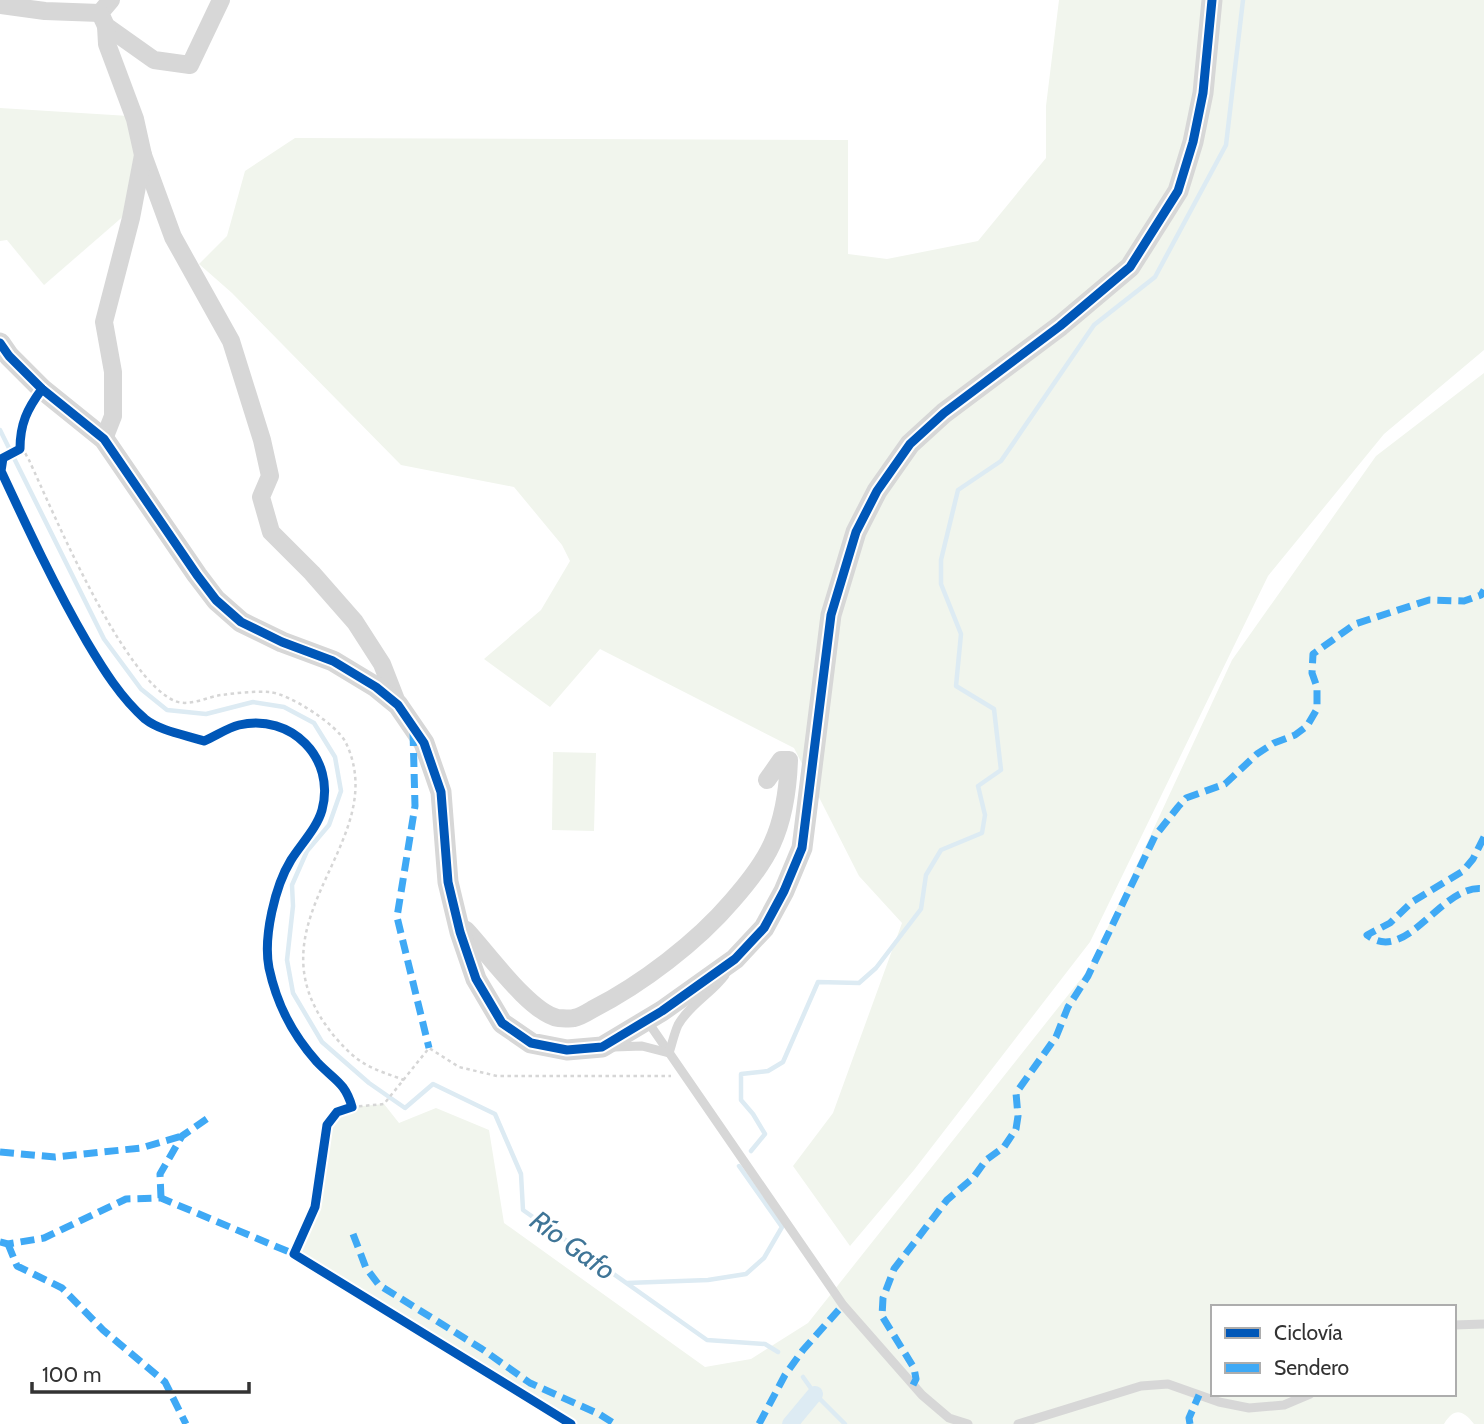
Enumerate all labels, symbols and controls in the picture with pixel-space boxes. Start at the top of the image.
water label: Río Gafo [524,1203,622,1287]
legend [1211,1305,1456,1396]
text: Ciclovía [1274,1320,1343,1345]
scale bar [32,1350,248,1394]
text: Sendero [1274,1355,1349,1380]
text: 100 m [42,1362,101,1387]

